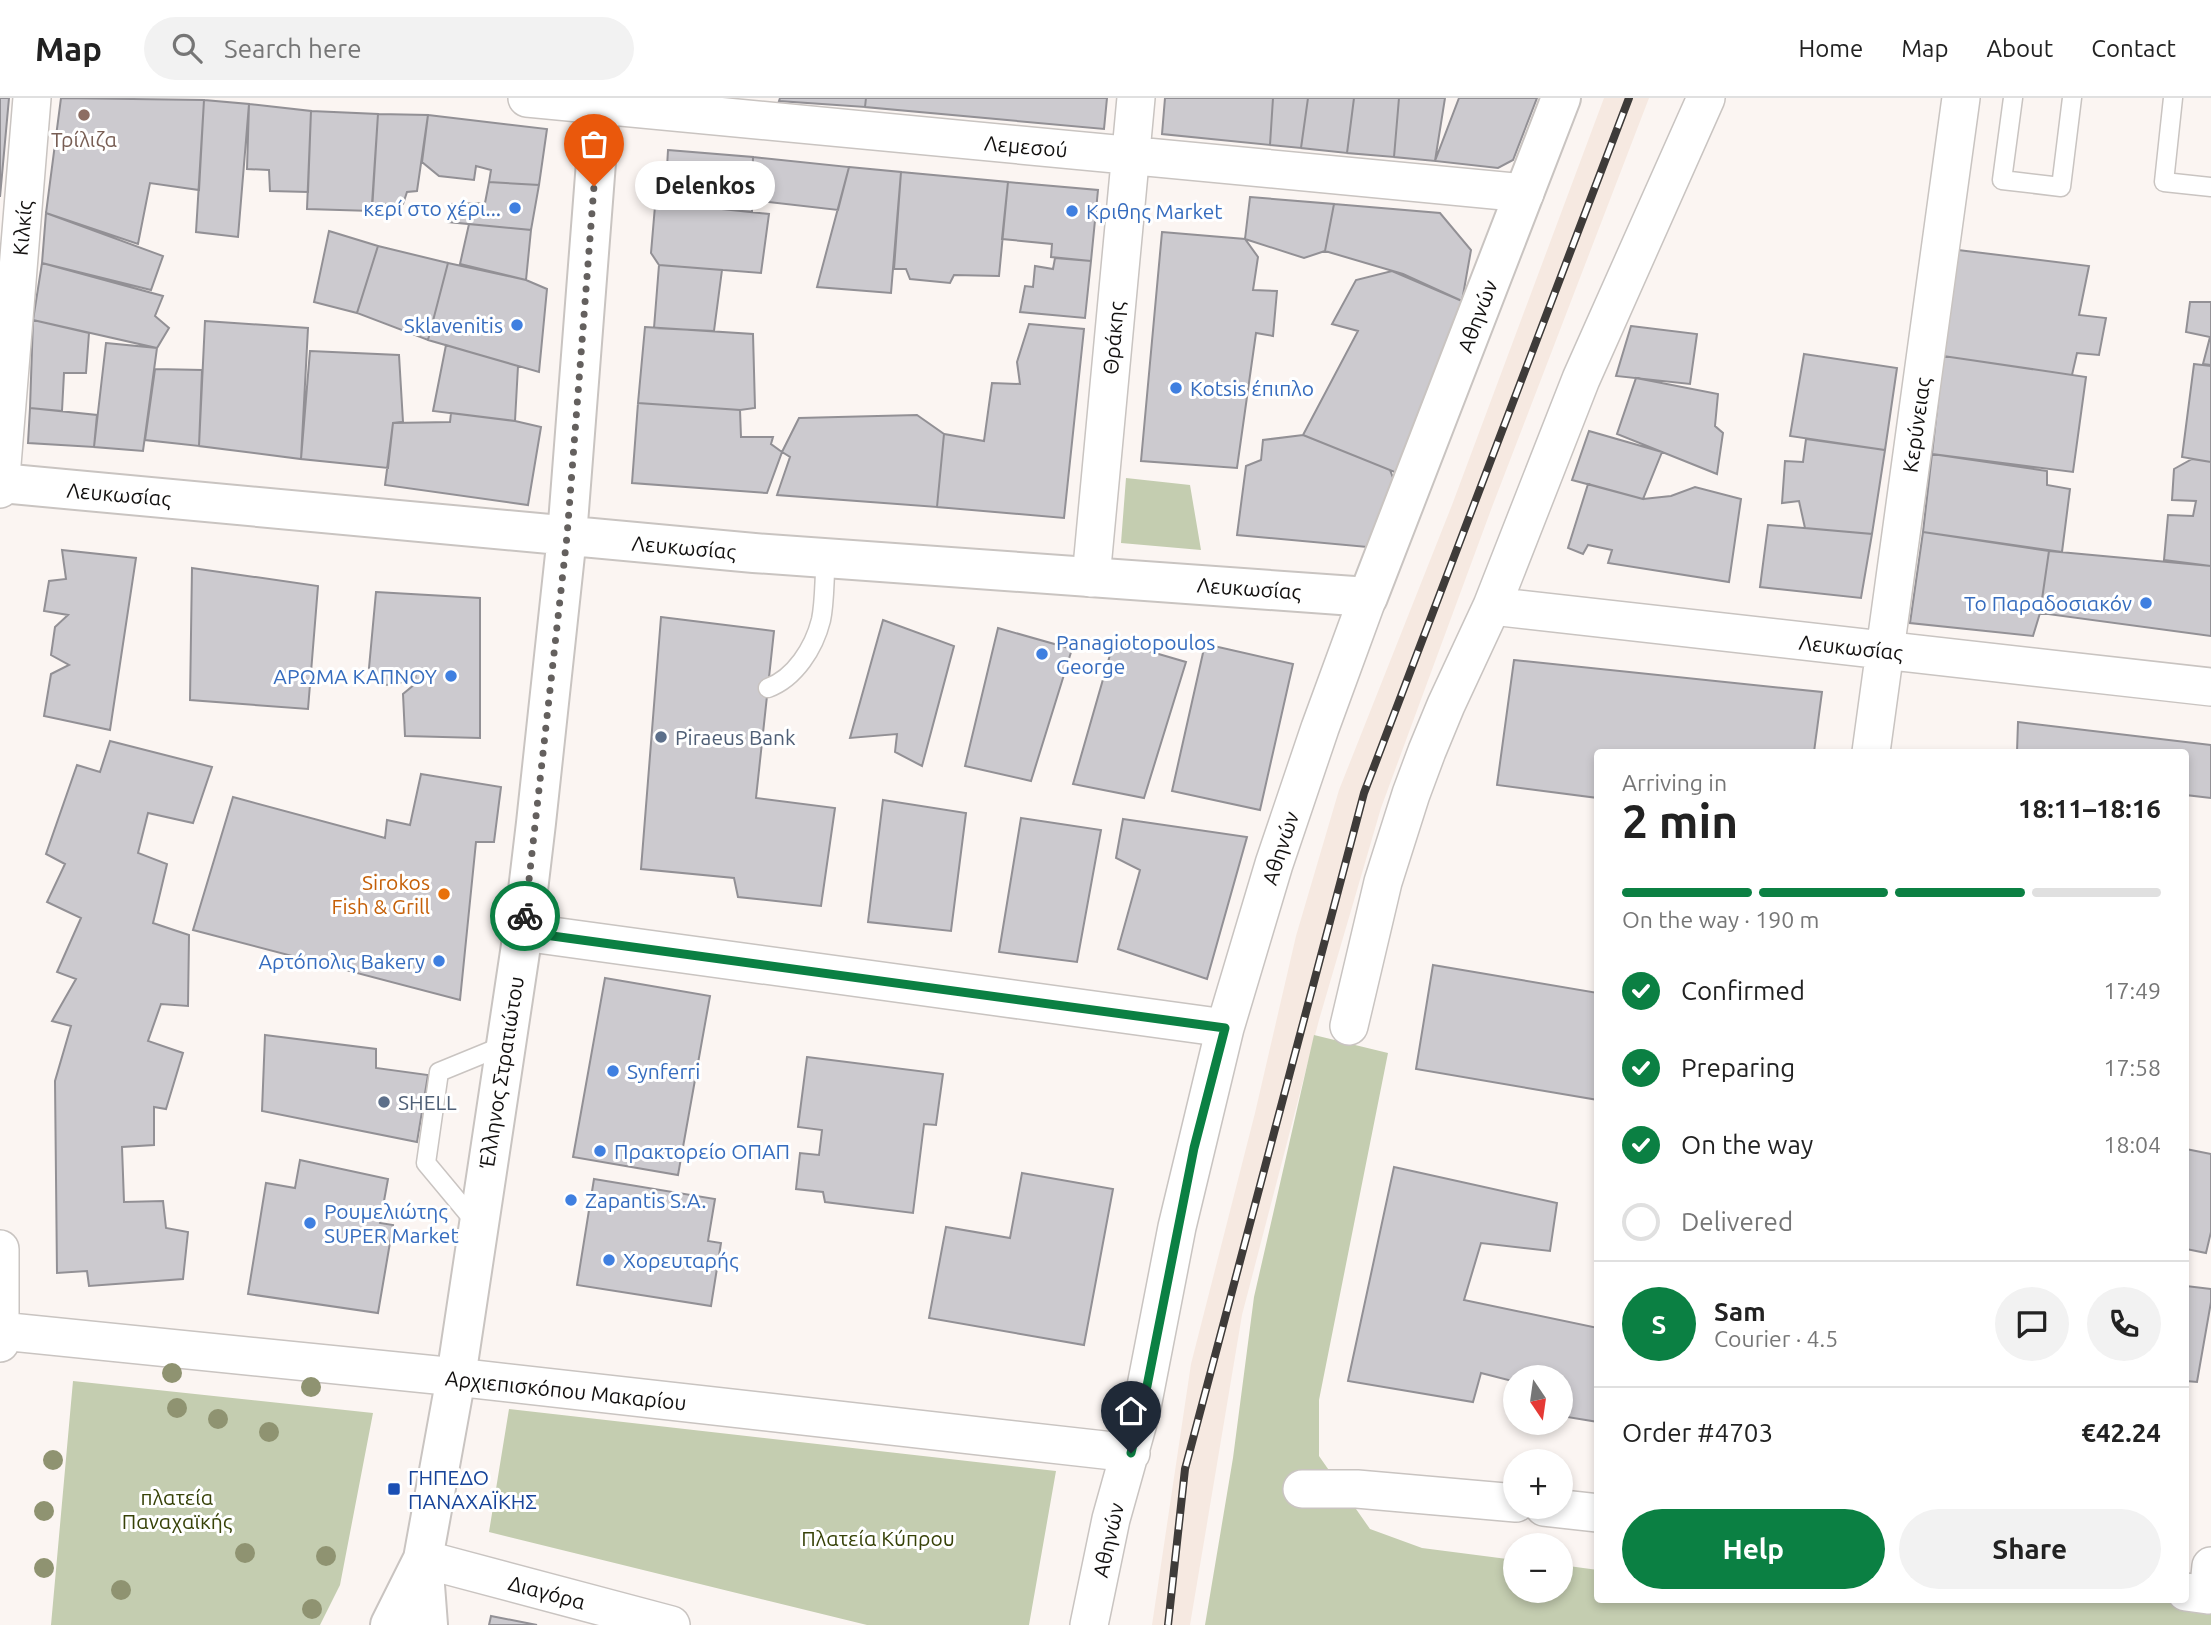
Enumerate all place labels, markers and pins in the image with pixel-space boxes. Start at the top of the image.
marker: Τρίλιζα [76,107,92,123]
pin [564,114,624,186]
place label: Τρίλιζα [51,127,117,151]
callout: Delenkos [636,162,776,210]
place label: κερί στο χέρι... [363,196,501,220]
place label: Κριθης Market [1086,199,1223,223]
marker: κερί στο χέρι... [507,200,523,216]
marker: Κριθης Market [1064,203,1080,219]
place label: Sklavenitis [404,313,503,337]
marker: Sklavenitis [509,317,525,333]
place label: Kotsis έπιπλο [1190,376,1314,400]
marker: Kotsis έπιπλο [1168,380,1184,396]
place label: Το Παραδοσιακόν [1964,591,2132,615]
marker: Το Παραδοσιακόν [2138,595,2154,611]
place label: Panagiotopoulos George [1056,630,1215,678]
marker: Panagiotopoulos George [1034,646,1050,662]
place label: ΑΡΩΜΑ ΚΑΠΝΟΥ [273,664,437,688]
marker: ΑΡΩΜΑ ΚΑΠΝΟΥ [443,668,459,684]
place label: Piraeus Bank [675,725,796,749]
marker: Piraeus Bank [653,729,669,745]
place label: Sirokos Fish & Grill [331,870,430,918]
marker: Sirokos Fish & Grill [436,886,452,902]
place label: Αρτόπολις Bakery [258,949,425,973]
marker: Αρτόπολις Bakery [431,953,447,969]
place label: Synferri [627,1059,700,1083]
marker: Synferri [605,1063,621,1079]
place label: SHELL [398,1090,457,1114]
marker: SHELL [376,1094,392,1110]
place label: Πρακτορείο ΟΠΑΠ [614,1139,790,1163]
marker: Πρακτορείο ΟΠΑΠ [592,1143,608,1159]
place label: Zapantis S.A. [585,1188,706,1212]
marker: Zapantis S.A. [563,1192,579,1208]
place label: Ρουμελιώτης SUPER Market [324,1199,459,1247]
marker: Ρουμελιώτης SUPER Market [302,1215,318,1231]
place label: Xoρευταρής [623,1248,739,1272]
marker: Xoρευταρής [601,1252,617,1268]
pin [1101,1381,1161,1453]
place label: ΓΗΠΕΔΟ ΠΑΝΑΧΑΪΚΗΣ [408,1465,537,1513]
marker: ΓΗΠΕΔΟ ΠΑΝΑΧΑΪΚΗΣ [386,1481,402,1497]

